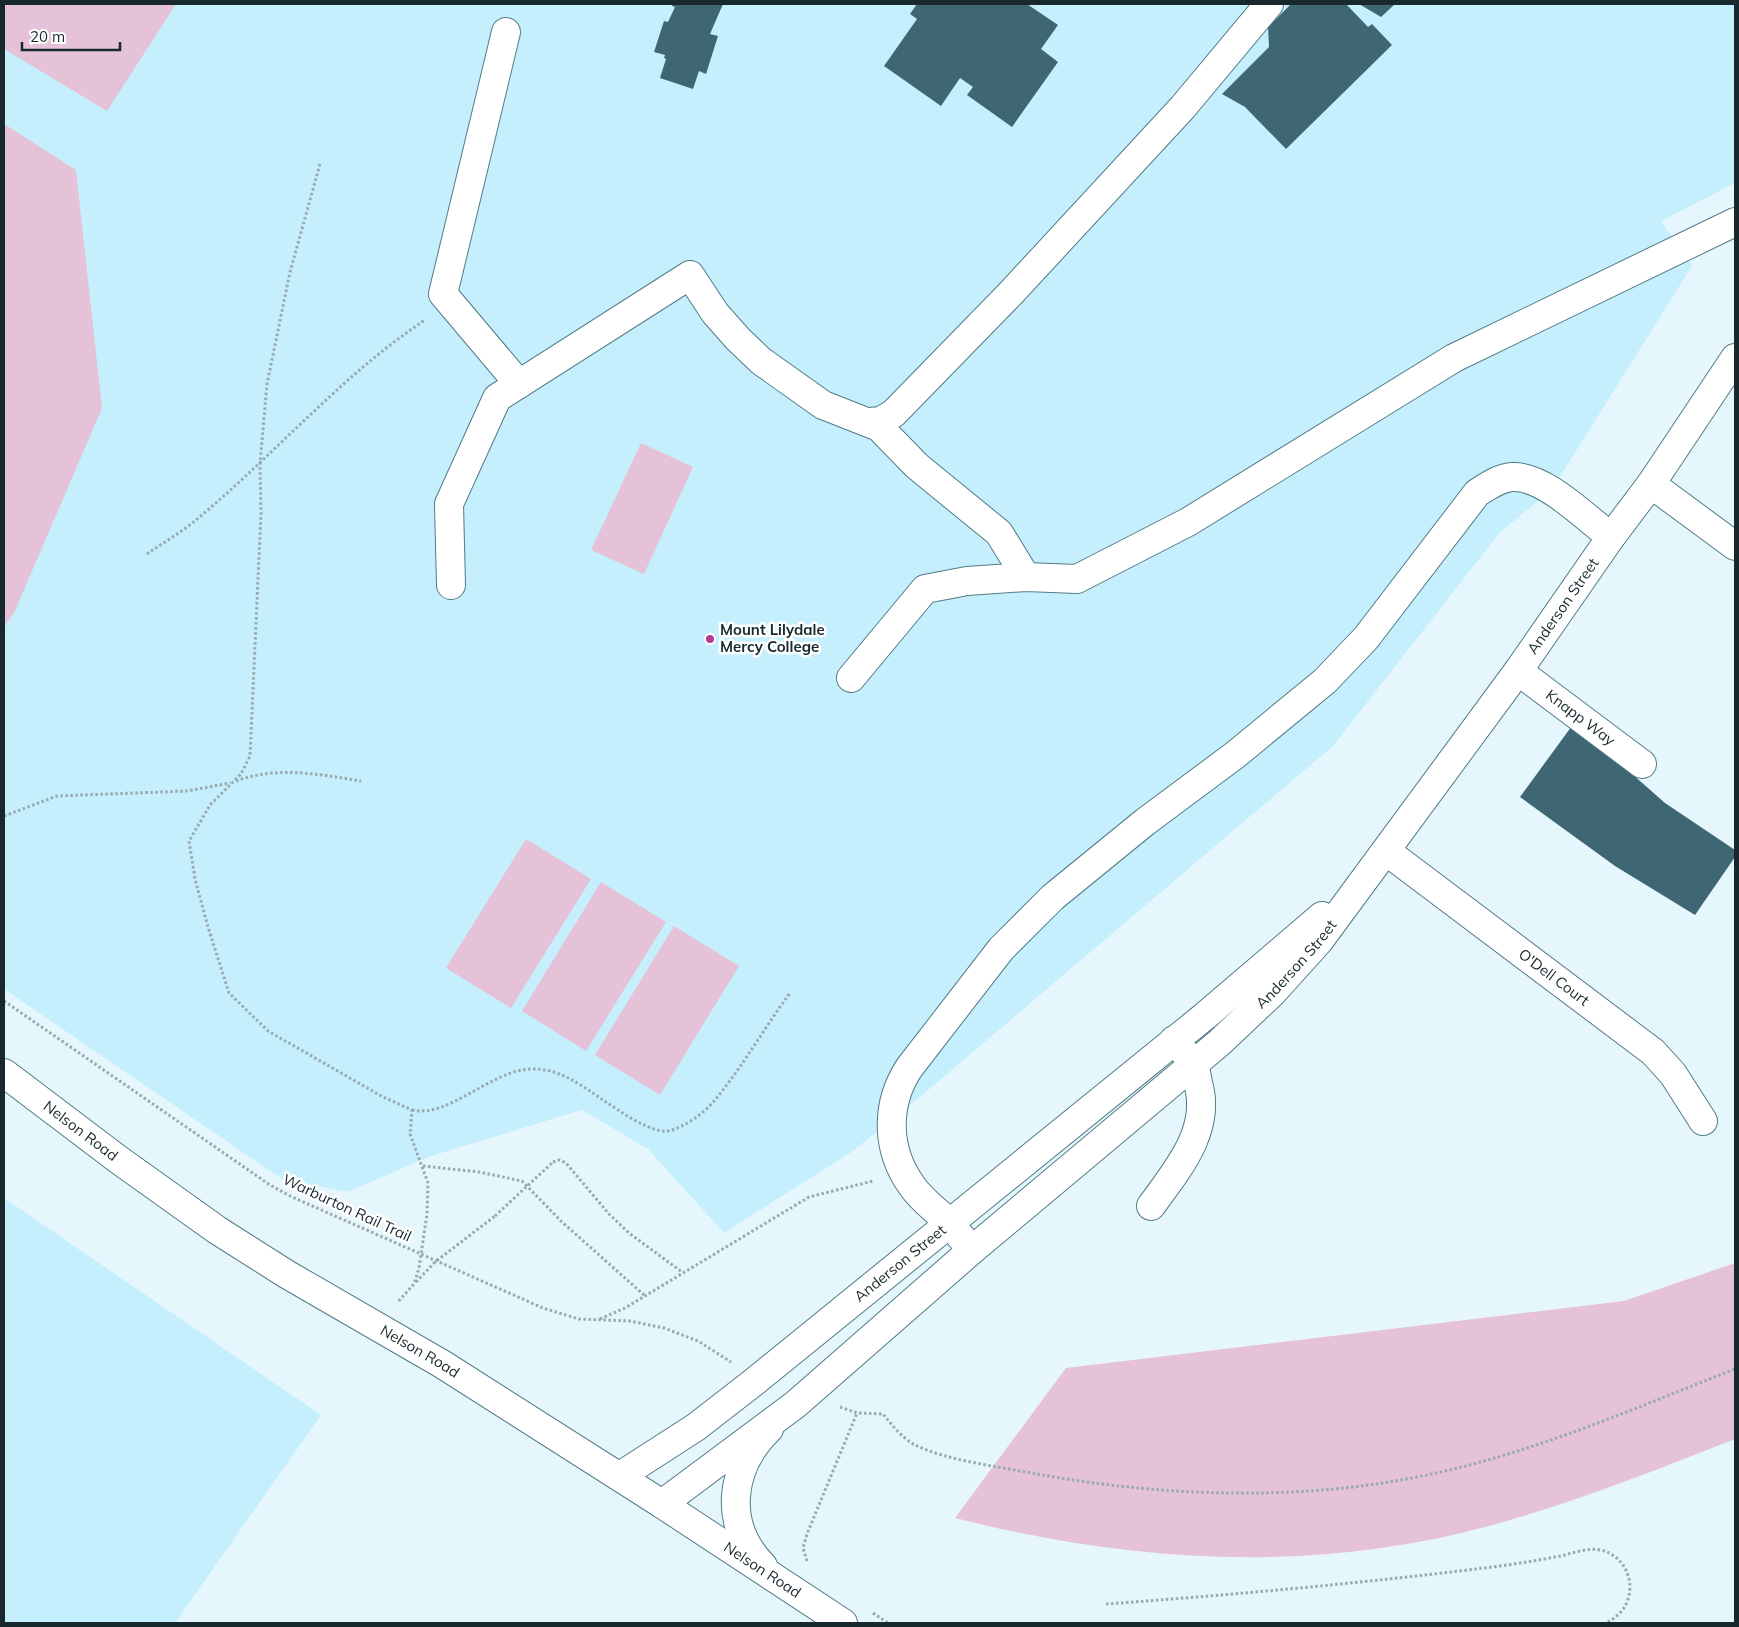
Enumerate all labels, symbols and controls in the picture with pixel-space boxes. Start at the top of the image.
scale bar [22,20,120,52]
text: 20 m [30,27,65,46]
street label: Anderson Street [1523,554,1603,658]
place label: Mount Lilydale Mercy College [720,620,825,656]
marker: Mount Lilydale Mercy College [704,633,716,645]
street label: Knapp Way [1542,685,1619,750]
street label: Anderson Street [1251,916,1340,1012]
street label: O'Dell Court [1515,944,1593,1010]
street label: Nelson Road [40,1096,122,1165]
street label: Warburton Rail Trail [280,1169,415,1246]
street label: Anderson Street [850,1220,950,1306]
street label: Nelson Road [377,1320,463,1382]
street label: Nelson Road [720,1537,805,1602]

